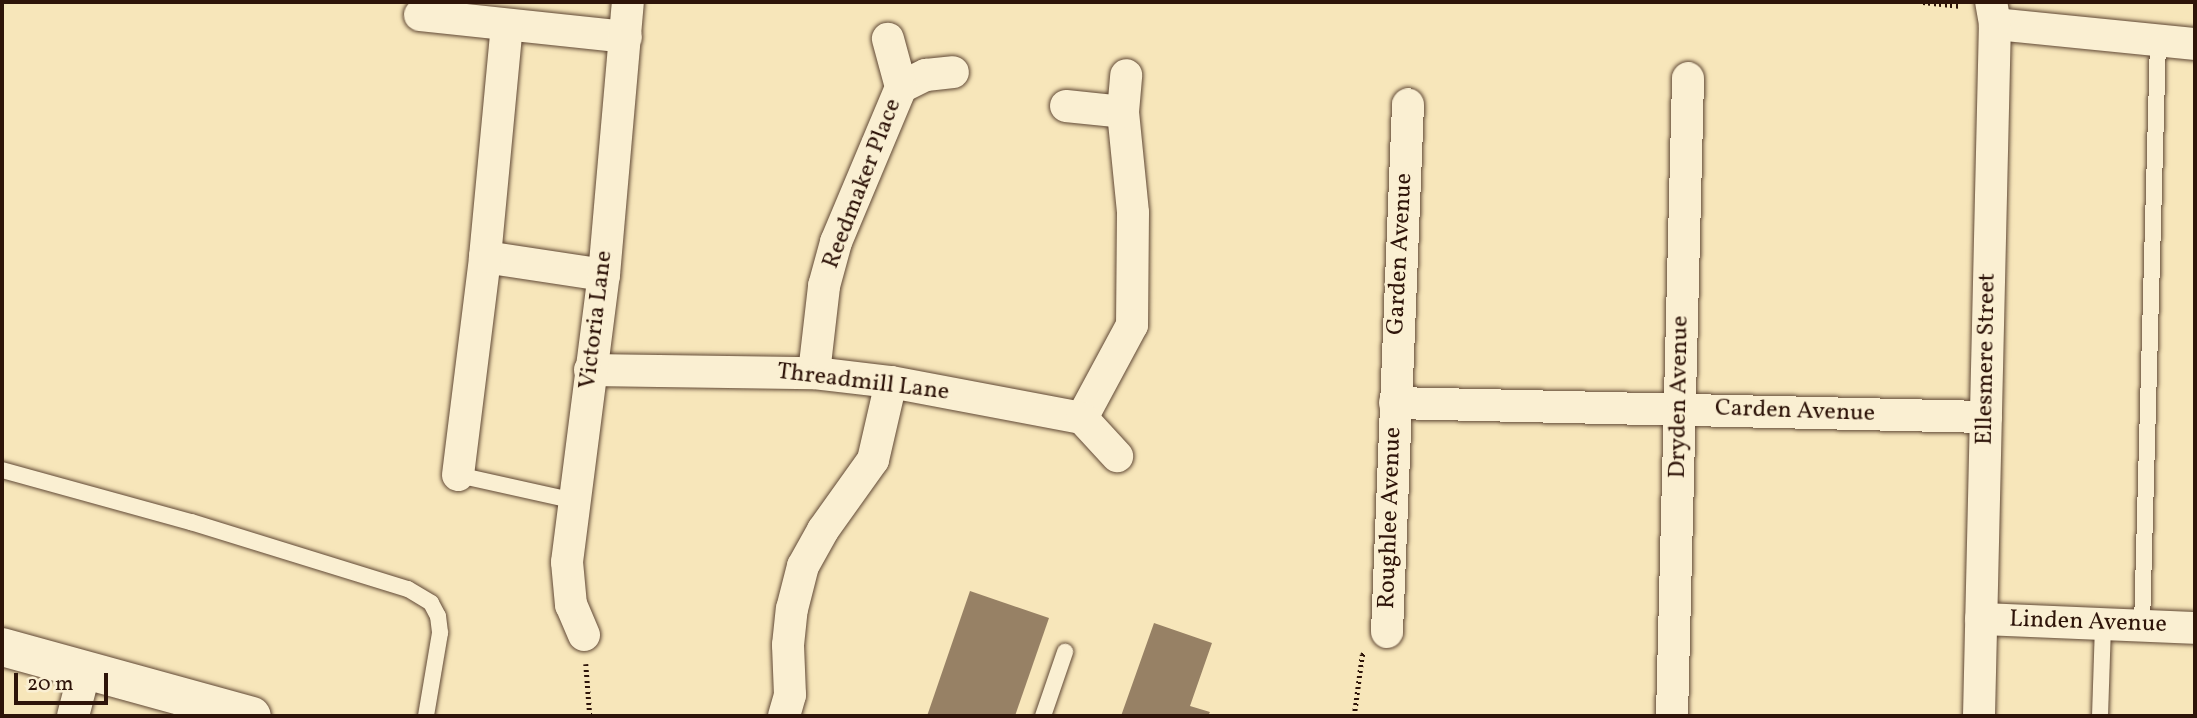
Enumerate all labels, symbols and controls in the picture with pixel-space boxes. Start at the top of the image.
street label: Reedmaker Place [817,95,909,273]
street label: Garden Avenue [1382,172,1420,336]
street label: Victoria Lane [574,249,620,391]
street label: Ellesmere Street [1971,273,2003,445]
street label: Dryden Avenue [1664,315,1696,479]
street label: Threadmill Lane [775,358,951,408]
street label: Carden Avenue [1714,395,1876,429]
street label: Roughlee Avenue [1373,427,1409,609]
street label: Linden Avenue [2009,606,2167,640]
scale bar [18,658,112,702]
text: 20 m [27,670,73,699]

